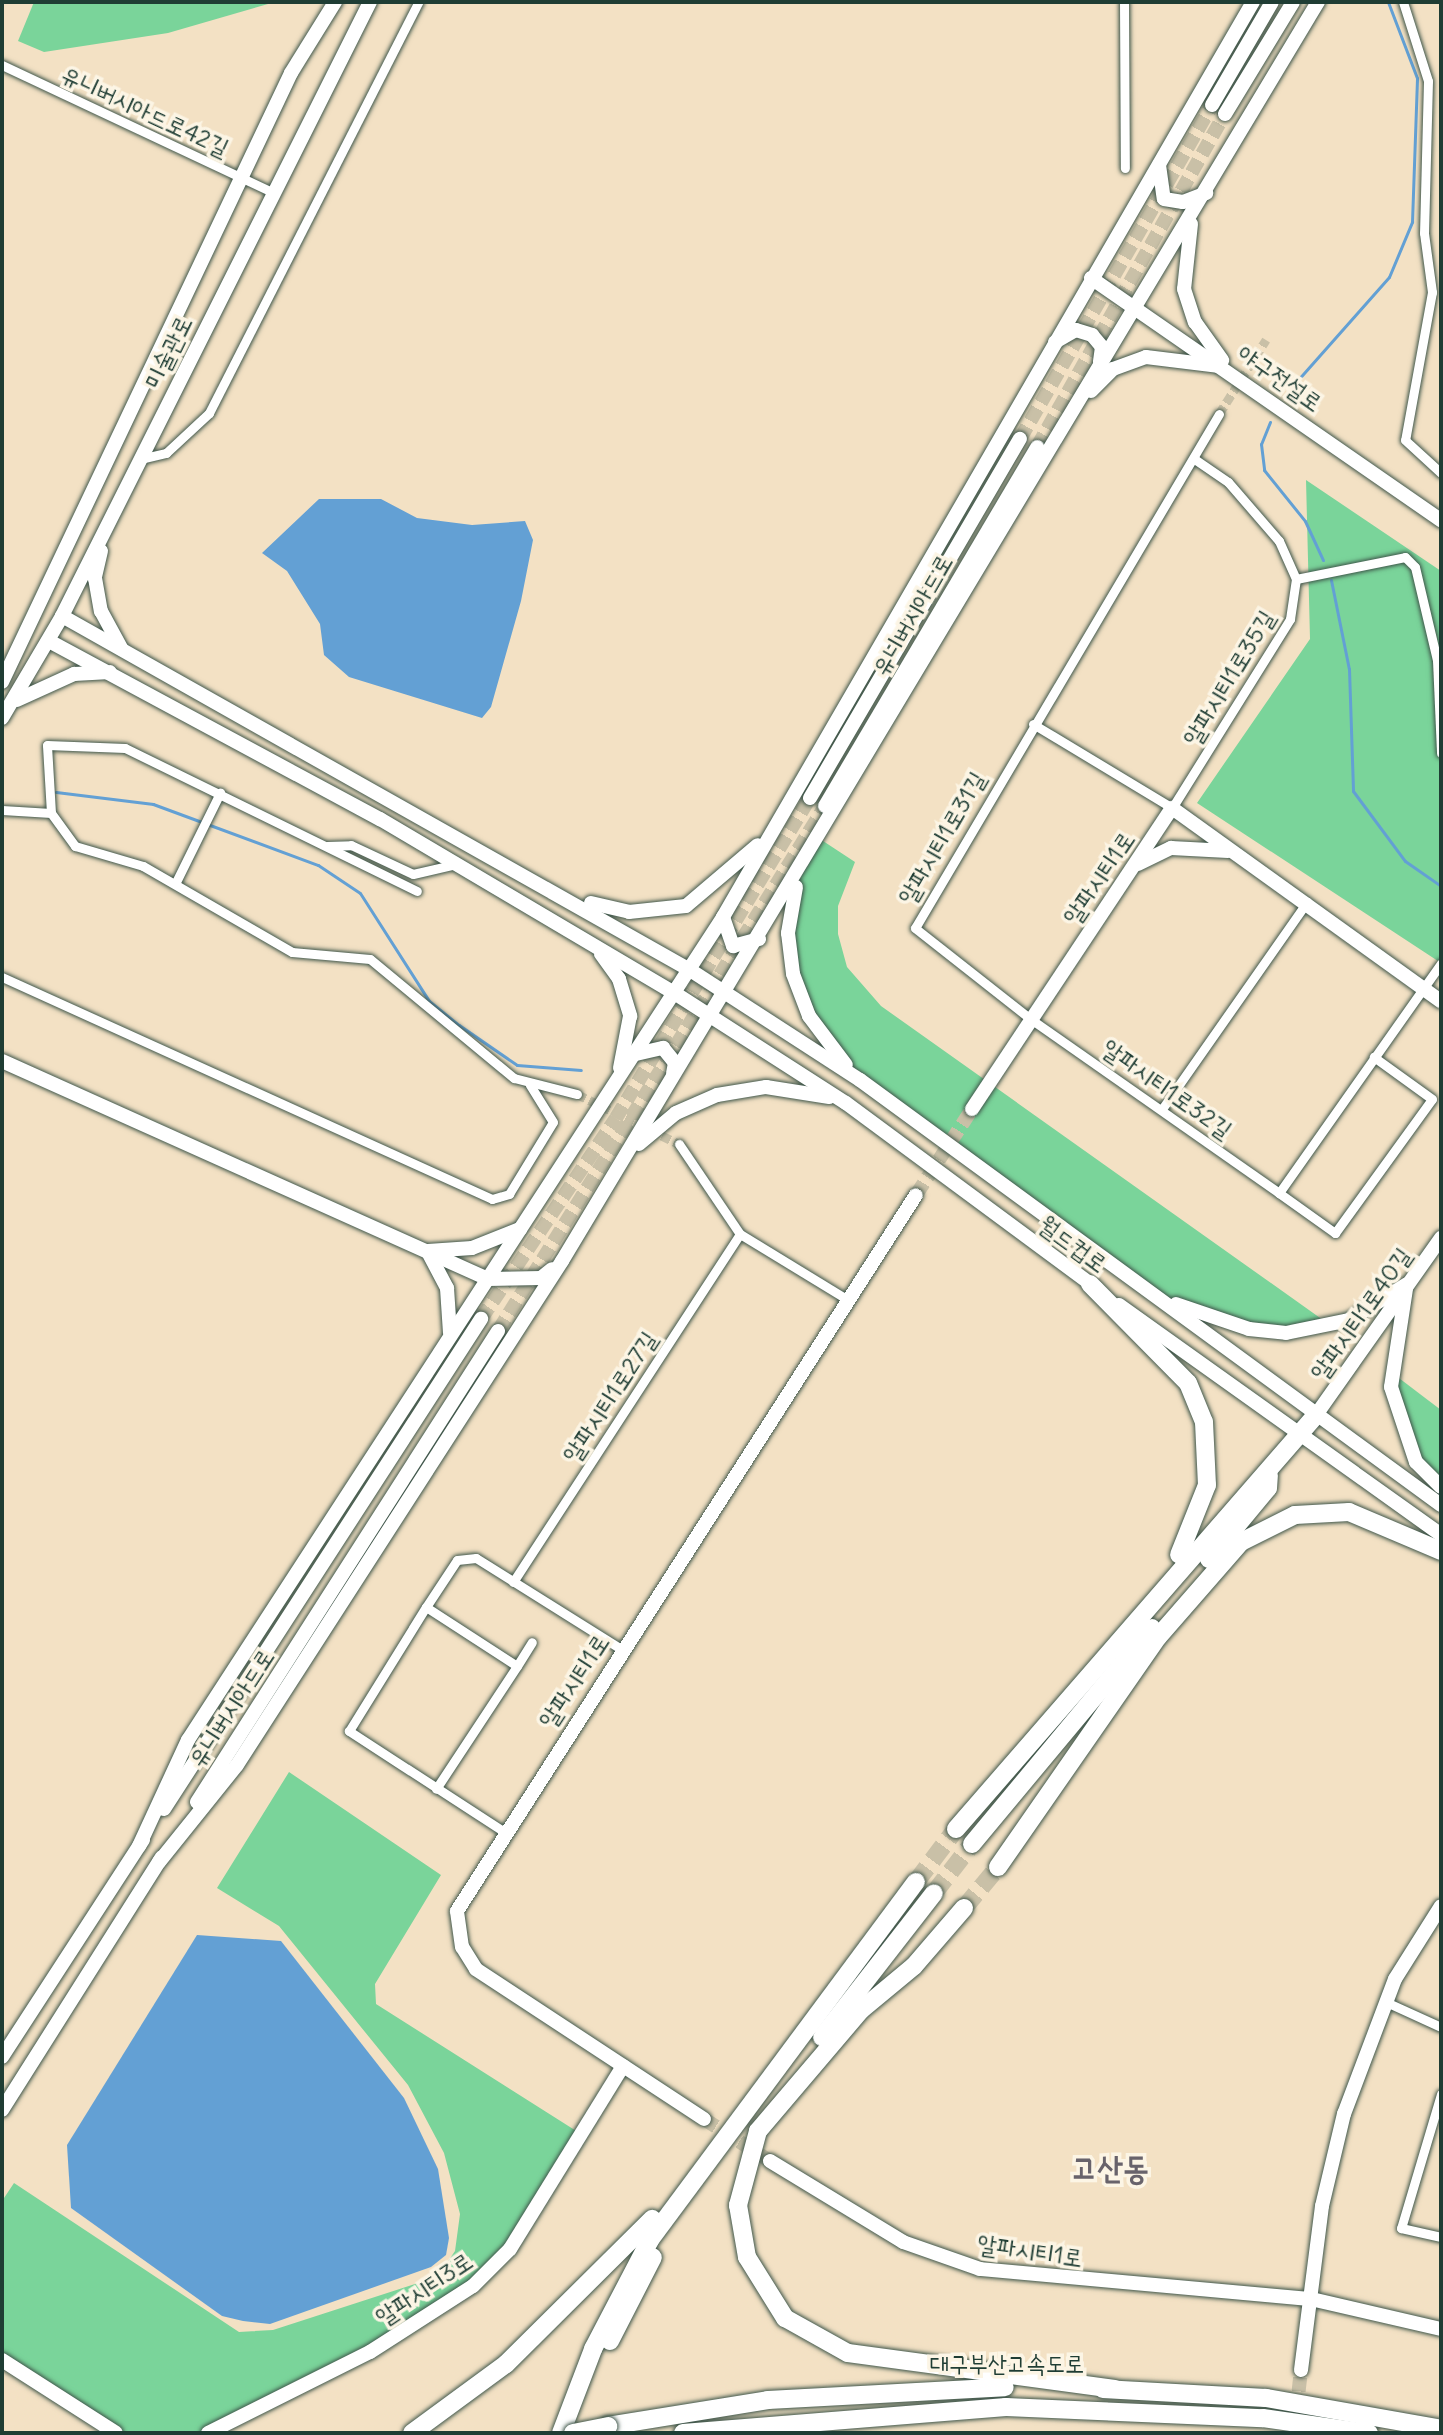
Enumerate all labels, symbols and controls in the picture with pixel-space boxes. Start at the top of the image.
street label: 유니버시아드로42길 [57,60,233,162]
street label: 미술관로 [138,311,198,393]
street label: 야구전설로 [1232,339,1328,417]
street label: 유니버시아드로 [866,549,958,681]
street label: 알파시티1로35길 [1177,605,1281,751]
street label: 알파시티1로31길 [892,767,992,909]
street label: 알파시티1로 [1057,826,1141,930]
street label: 알파시티1로32길 [1096,1034,1238,1144]
street label: 월드컵로 [1033,1210,1113,1278]
street label: 알파시티1로40길 [1305,1242,1417,1386]
street label: 알파시티1로27길 [557,1326,663,1468]
street label: 알파시티1로 [533,1629,615,1733]
street label: 유니버시아드로 [182,1643,280,1773]
district label: 고산동 [1071,2149,1149,2187]
street label: 알파시티1로 [975,2229,1085,2273]
street label: 알파시티3로 [370,2246,478,2332]
street label: 대구부산고속도로 [930,2350,1084,2378]

